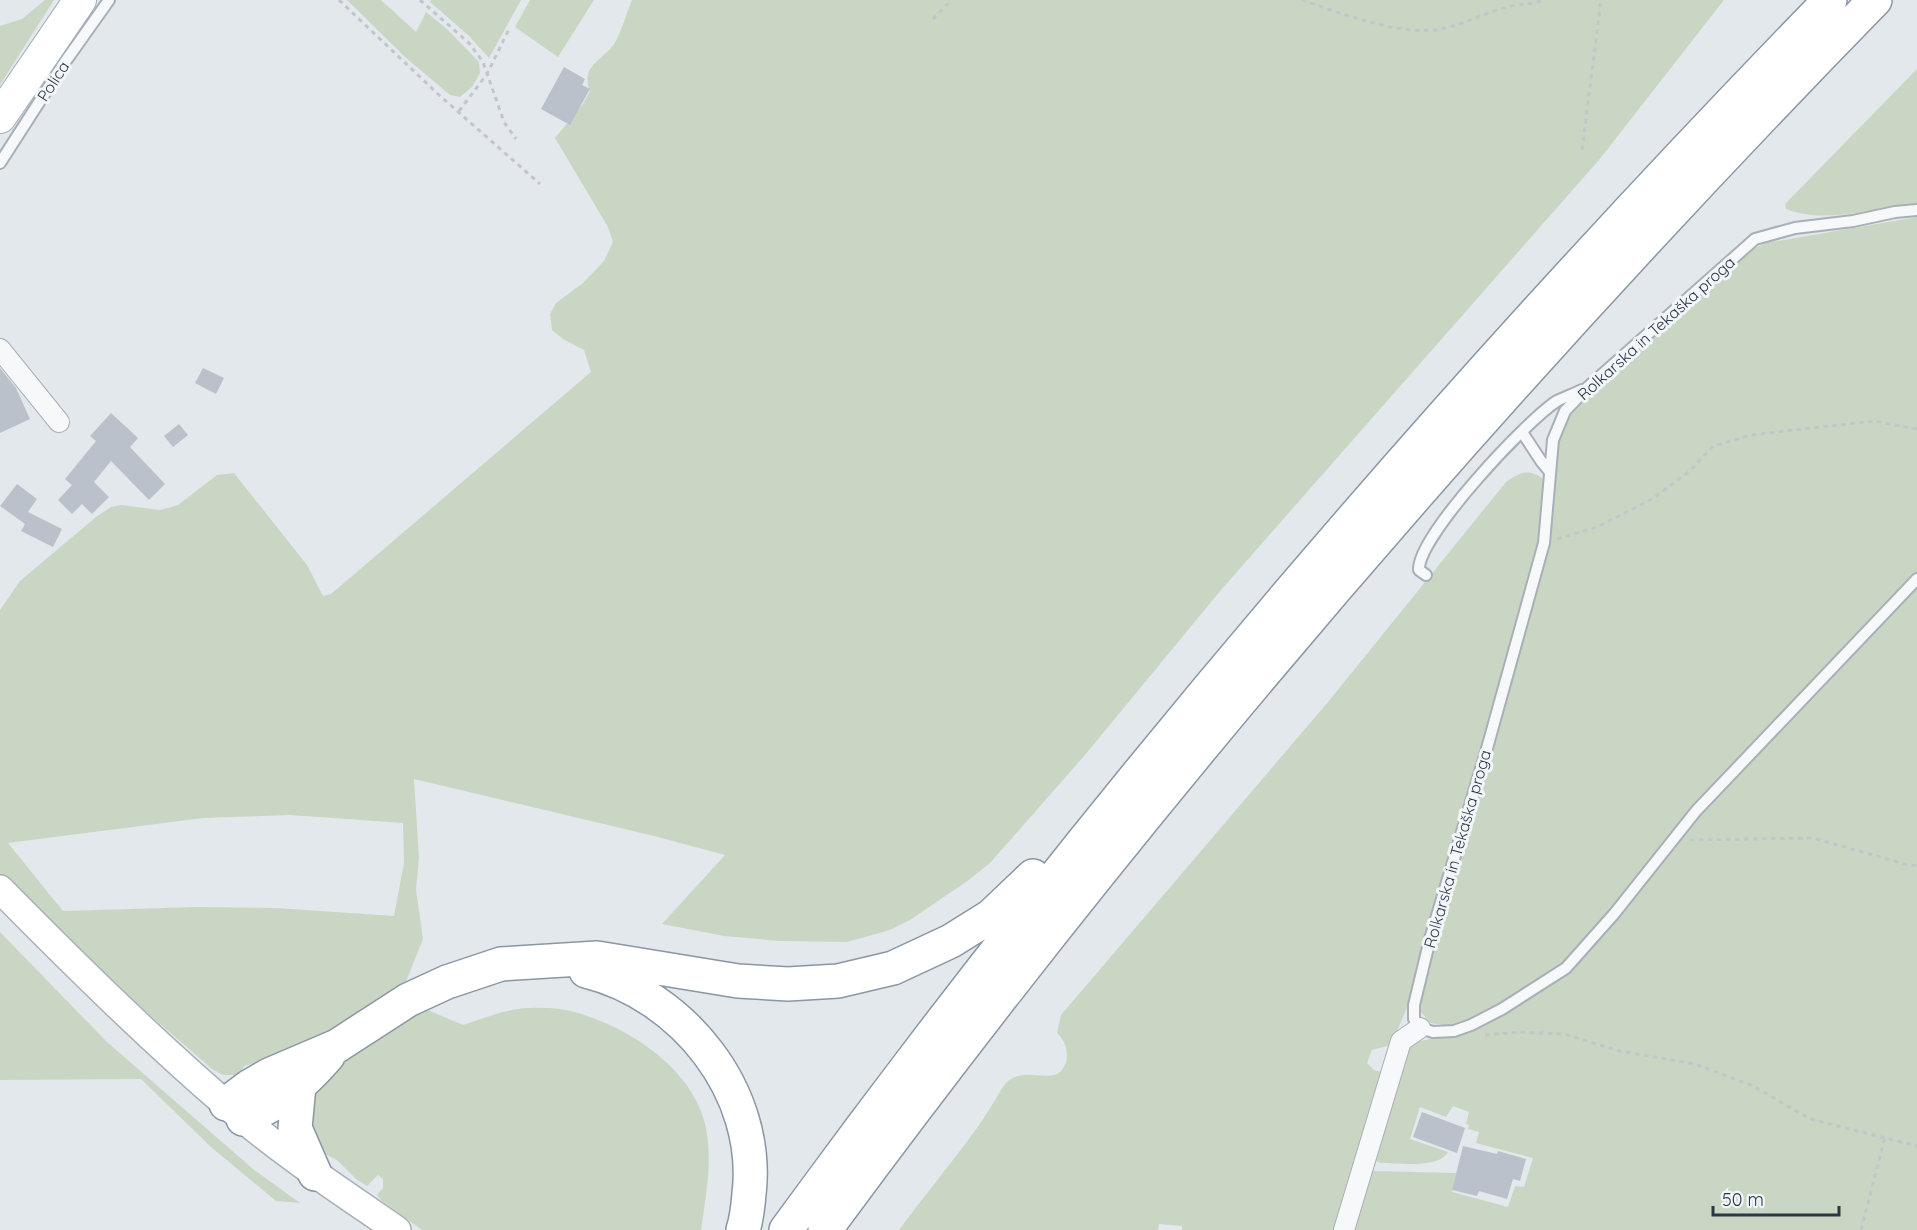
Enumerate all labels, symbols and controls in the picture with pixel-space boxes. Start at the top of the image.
street label: Polica [33,57,73,105]
street label: Rolkarska in Tekaška proga [1573,252,1739,404]
street label: Rolkarska in Tekaška proga [1419,748,1495,950]
scale bar [1713,1179,1839,1217]
text: 50 m [1722,1188,1764,1211]

